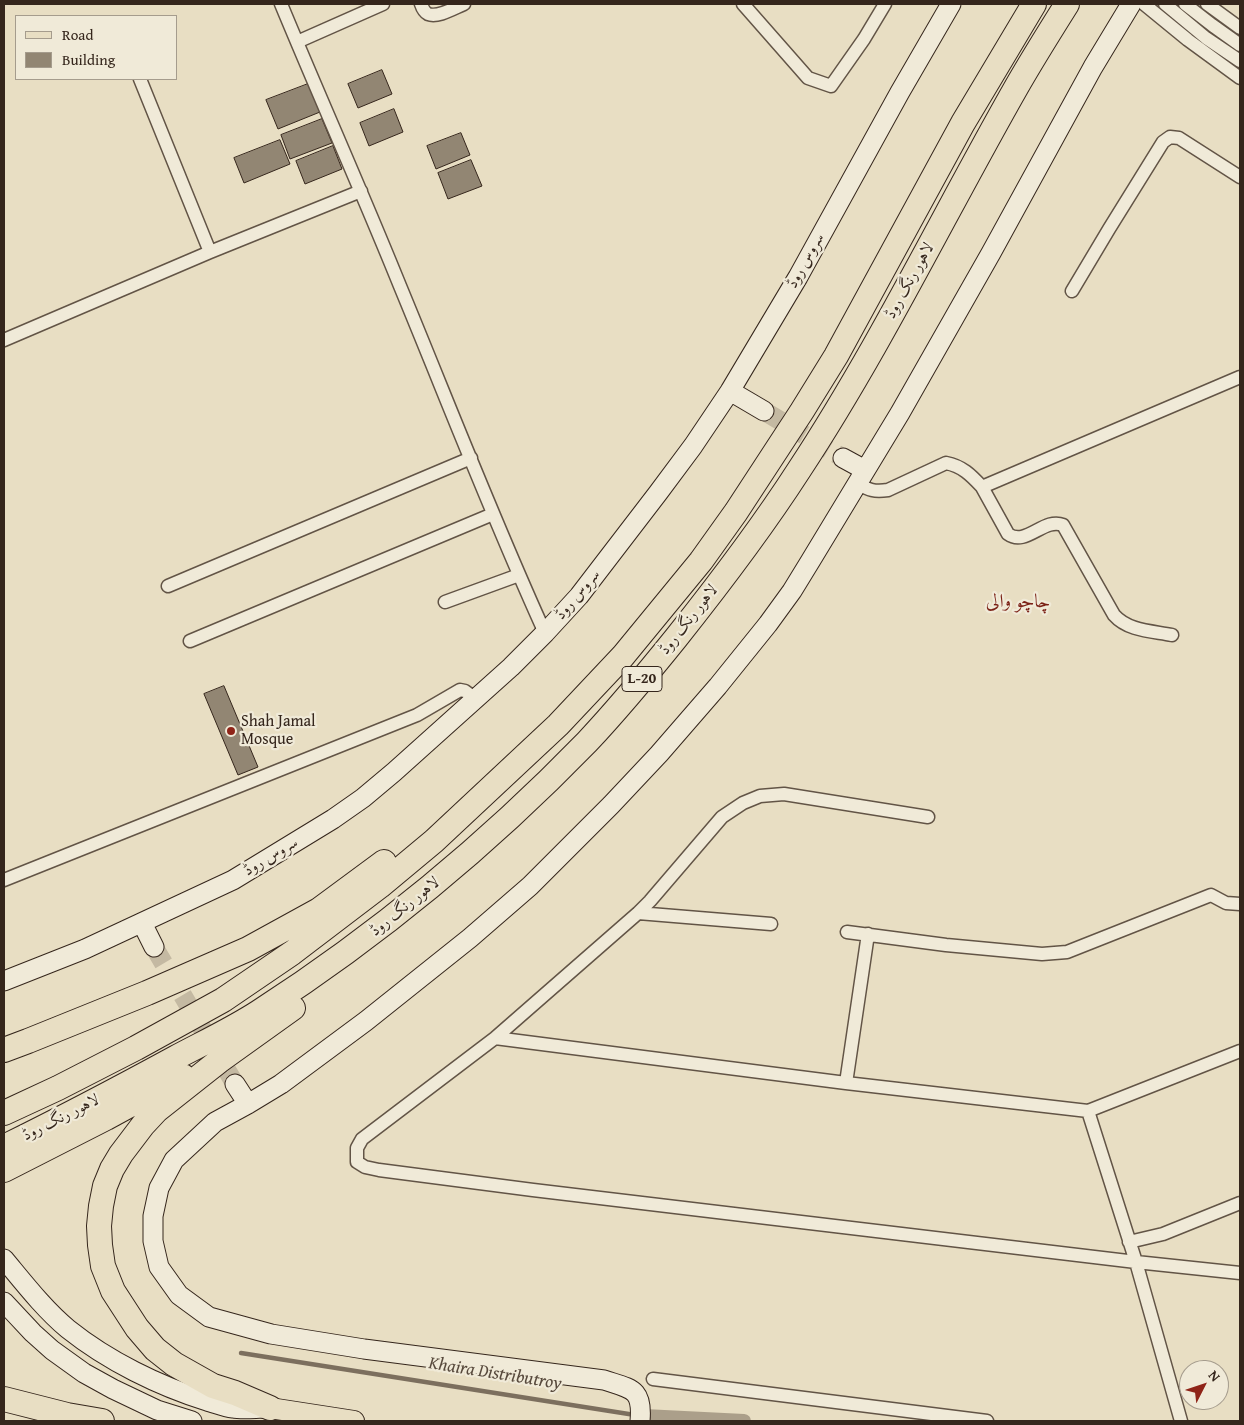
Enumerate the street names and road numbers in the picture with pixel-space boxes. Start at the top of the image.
street label: سروس روڈ [783,230,829,292]
street label: لاہور رنگ روڈ [881,240,939,322]
street label: سروس روڈ [551,566,605,624]
street label: لاہور رنگ روڈ [656,581,722,659]
road number: L-20 [622,666,662,692]
street label: سروس روڈ [240,833,302,881]
street label: لاہور رنگ روڈ [366,873,444,941]
street label: لاہور رنگ روڈ [19,1090,103,1146]

